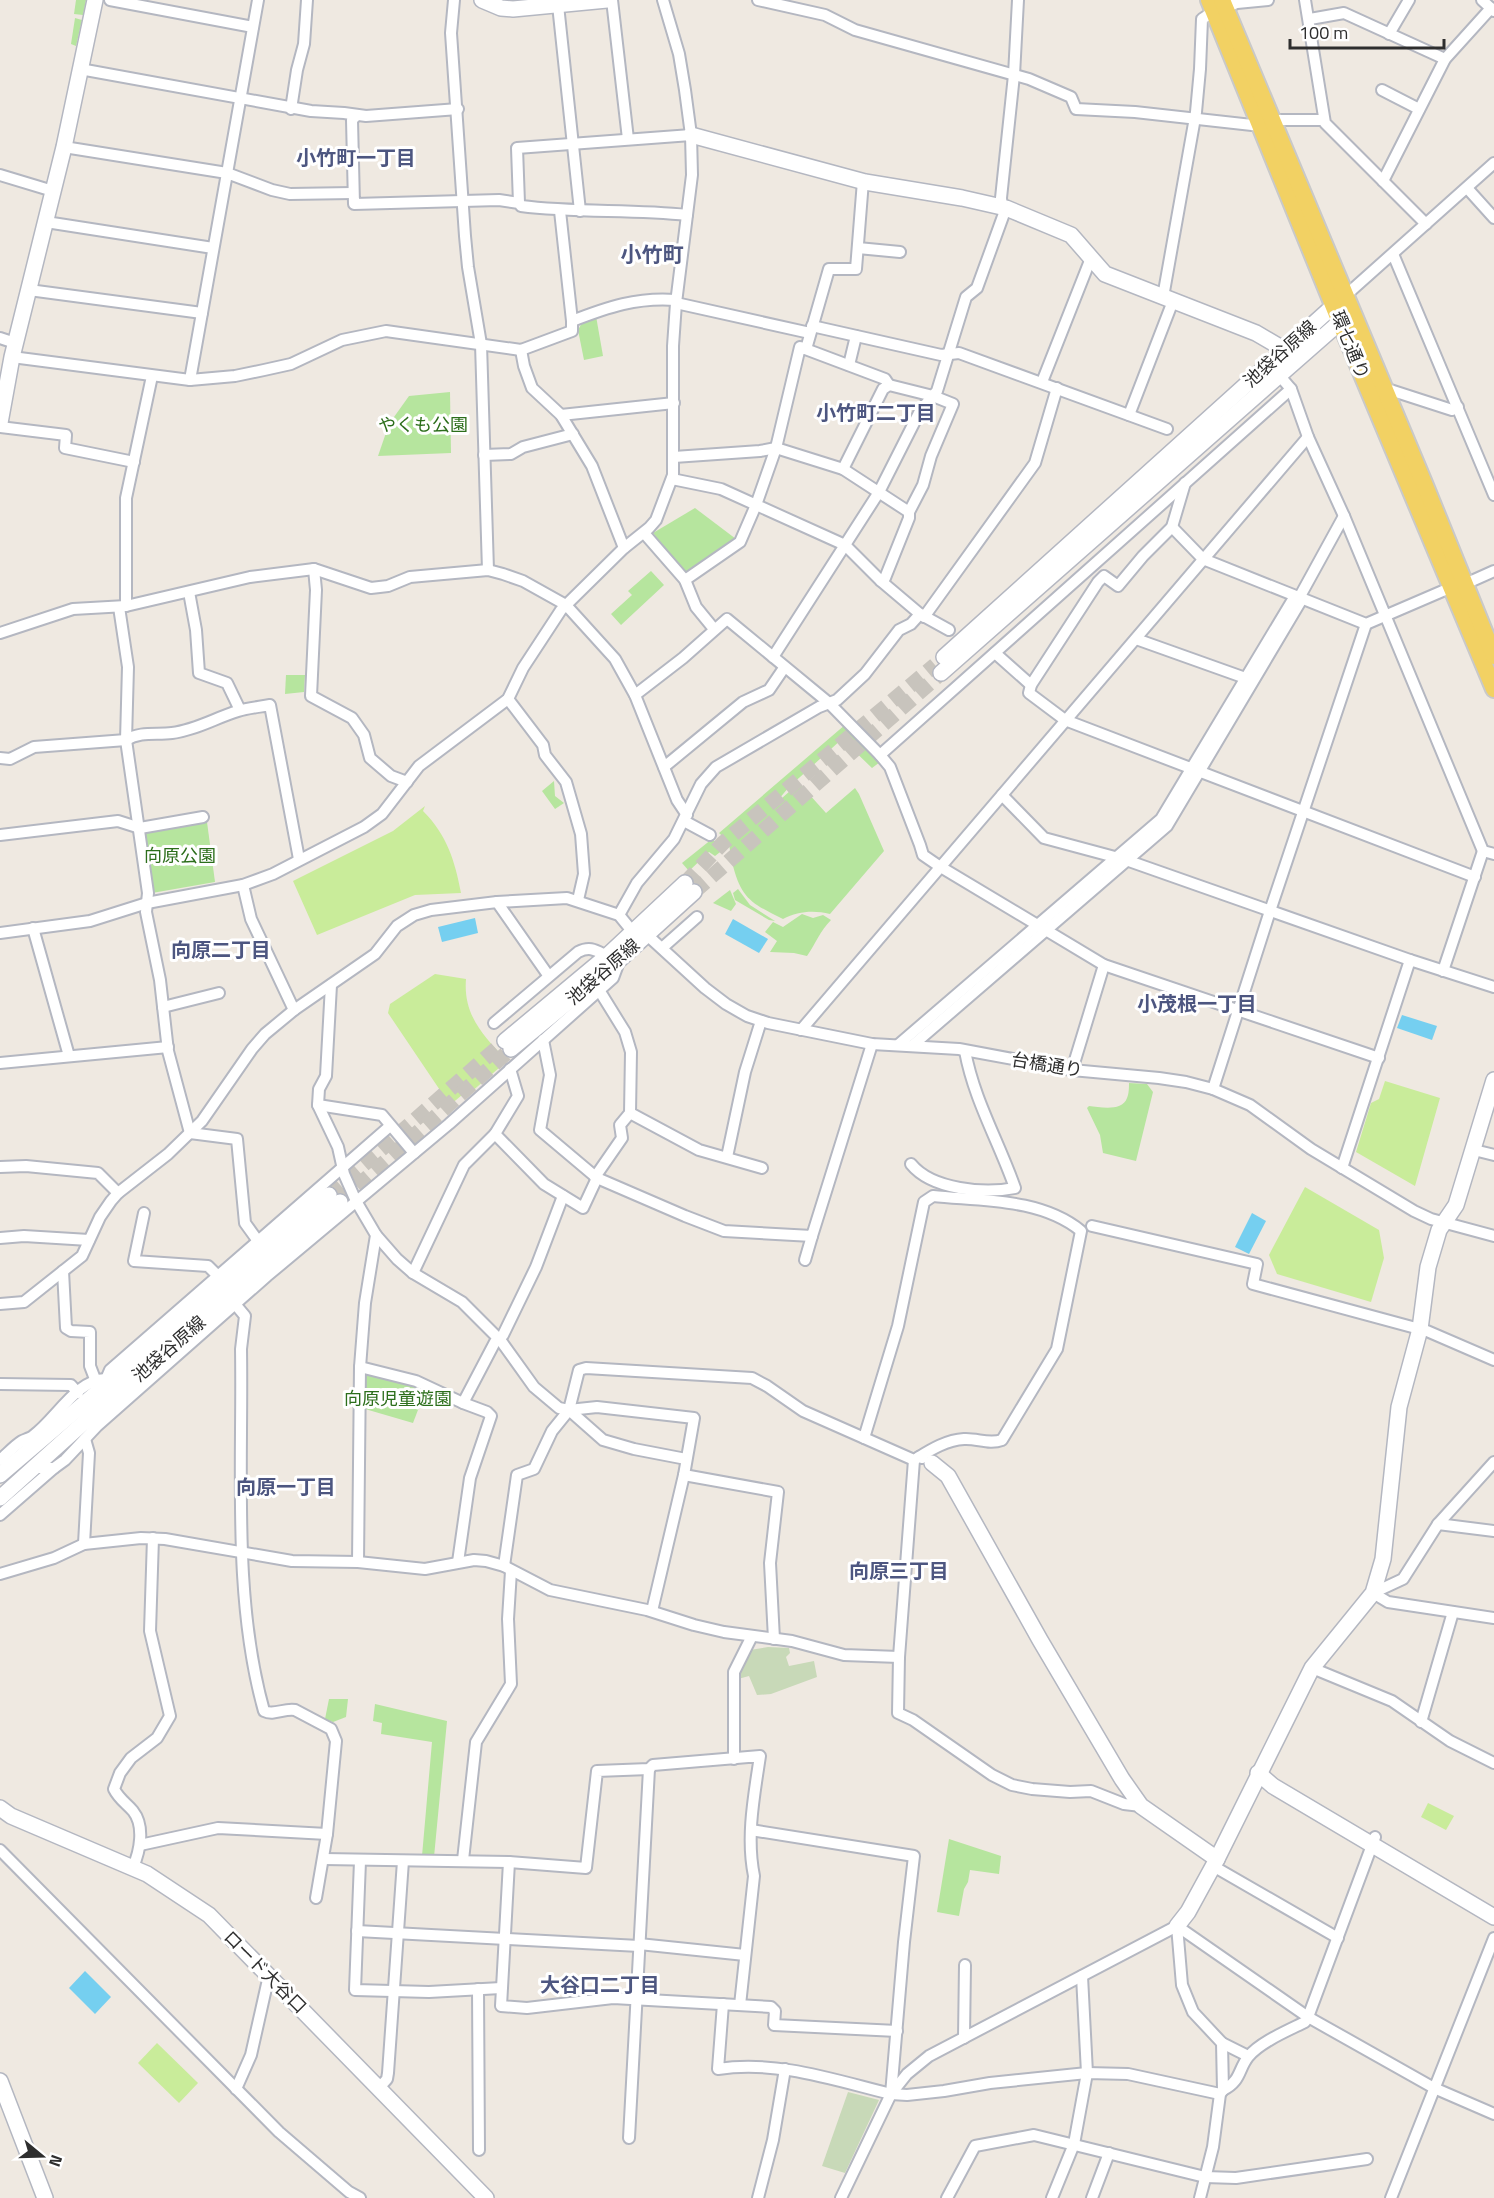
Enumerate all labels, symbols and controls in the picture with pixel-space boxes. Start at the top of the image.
scale bar [1290,12,1444,50]
text: 100 m [1299,19,1348,46]
district label: 小竹町一丁目 [296,142,416,173]
district label: 小竹町 [621,238,684,270]
street label: 環七通り [1324,306,1376,383]
street label: 池袋谷原線 [1237,313,1322,394]
district label: 小竹町二丁目 [816,397,936,428]
park label: やくも公園 [378,411,468,438]
park label: 向原公園 [144,842,216,869]
street label: 池袋谷原線 [560,932,645,1011]
district label: 向原二丁目 [171,934,271,965]
district label: 小茂根一丁目 [1137,988,1257,1019]
street label: 台橋通り [1009,1046,1085,1083]
street label: 池袋谷原線 [126,1309,211,1388]
park label: 向原児童遊園 [344,1385,452,1412]
district label: 向原一丁目 [236,1471,336,1502]
district label: 向原三丁目 [849,1555,949,1586]
street label: ロード大谷口 [218,1924,313,2019]
district label: 大谷口二丁目 [540,1969,660,2000]
north arrow [12,2126,72,2186]
text: N [43,2152,69,2170]

